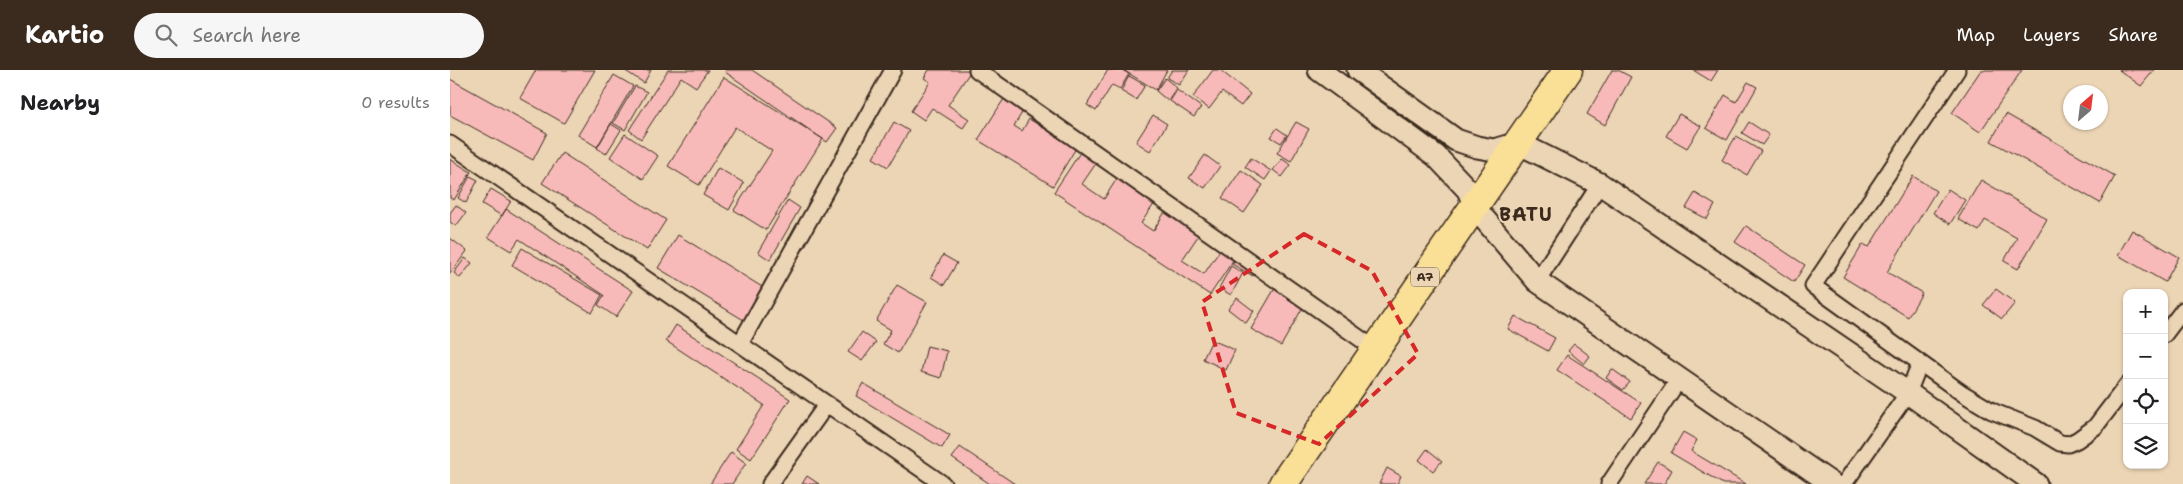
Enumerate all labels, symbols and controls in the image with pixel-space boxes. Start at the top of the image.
search box [134,13,484,58]
text: Kartio [25,19,104,51]
icon: search [152,21,180,49]
text: Search here [192,23,301,48]
text: Map [1957,23,1995,47]
text: Layers [2023,23,2080,47]
text: Share [2108,23,2158,47]
north arrow [2063,85,2108,130]
text: Nearby [20,89,100,117]
text: 0 results [361,92,430,113]
district label: BATU [1499,202,1553,227]
road number: A7 [1411,268,1439,286]
map controls [2123,289,2168,469]
button: + [2123,289,2168,334]
button: − [2123,334,2168,379]
button: locate [2123,379,2168,424]
button: layers [2123,424,2168,469]

